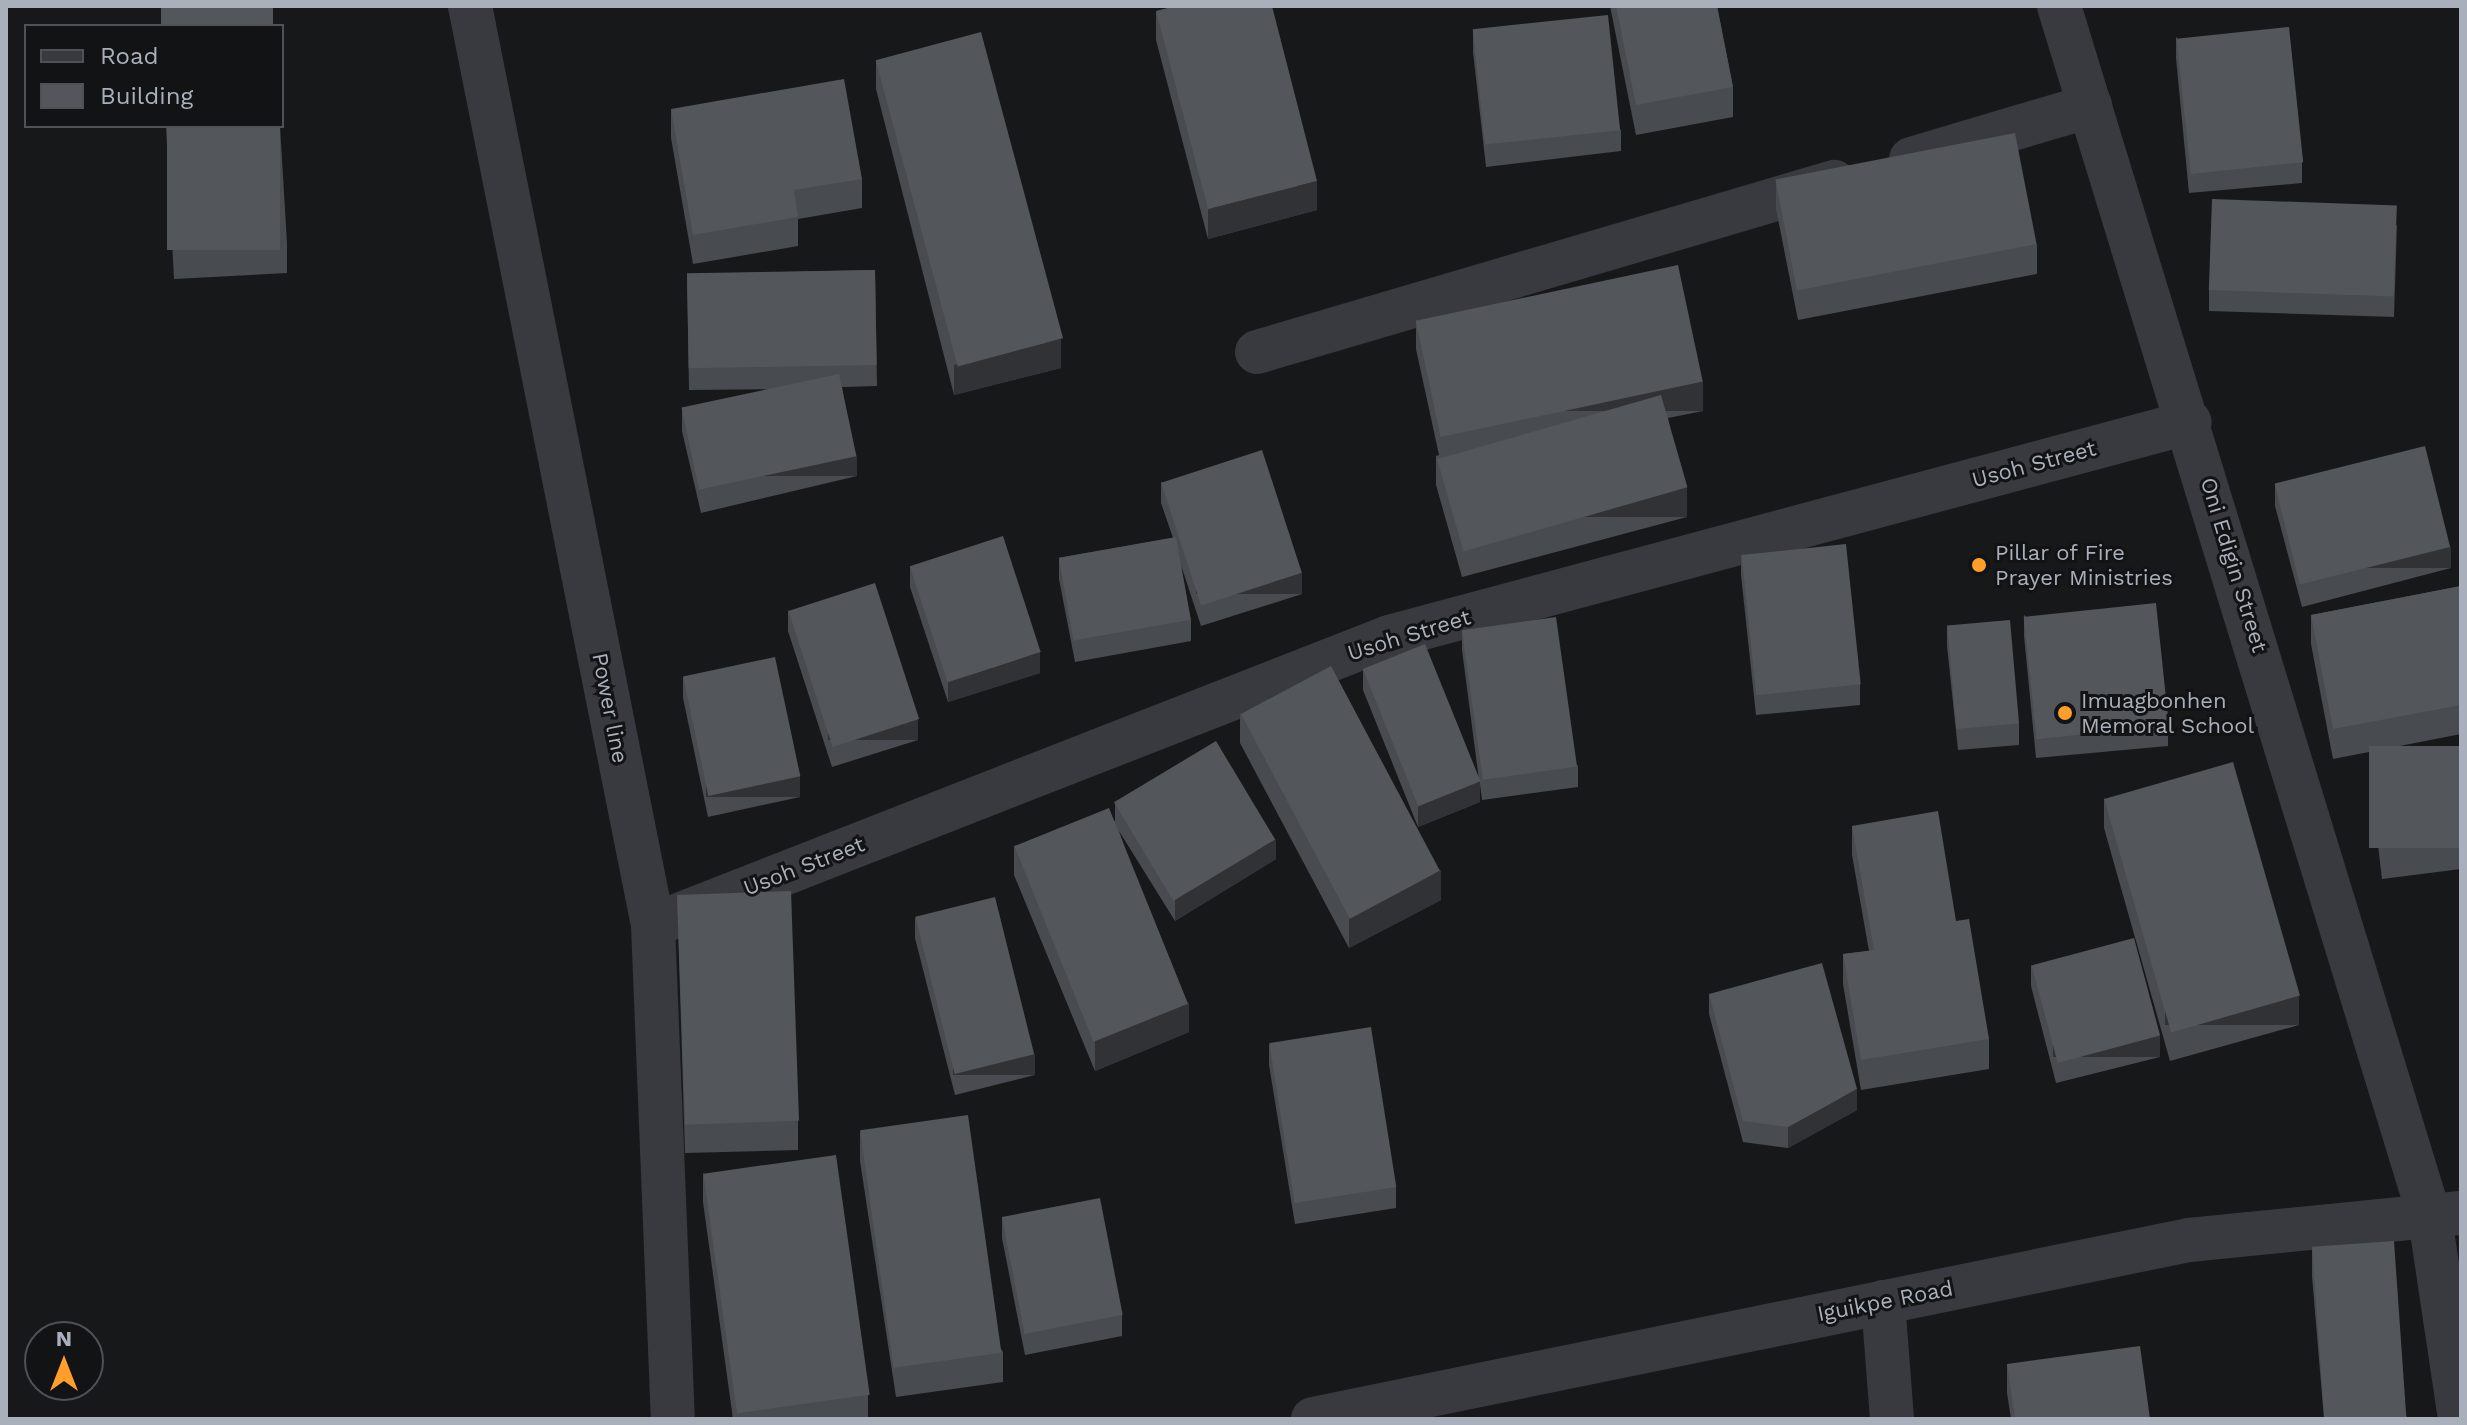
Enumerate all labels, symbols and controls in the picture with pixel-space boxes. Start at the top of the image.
legend [24,24,284,128]
text: Road [100,42,159,70]
text: Building [100,82,193,110]
street label: Usoh Street [1969,435,2099,493]
street label: Oni Edigin Street [2195,474,2273,656]
place label: Pillar of Fire Prayer Ministries [1995,539,2173,590]
marker: Pillar of Fire Prayer Ministries [1970,556,1988,574]
street label: Usoh Street [1344,604,1474,666]
street label: Power line [586,650,634,766]
place label: Imuagbonhen Memoral School [2081,687,2255,738]
marker: Imuagbonhen Memoral School [2056,704,2074,722]
street label: Usoh Street [740,831,868,901]
street label: Iguikpe Road [1815,1275,1955,1327]
north arrow [24,1321,104,1401]
text: N [56,1326,72,1351]

